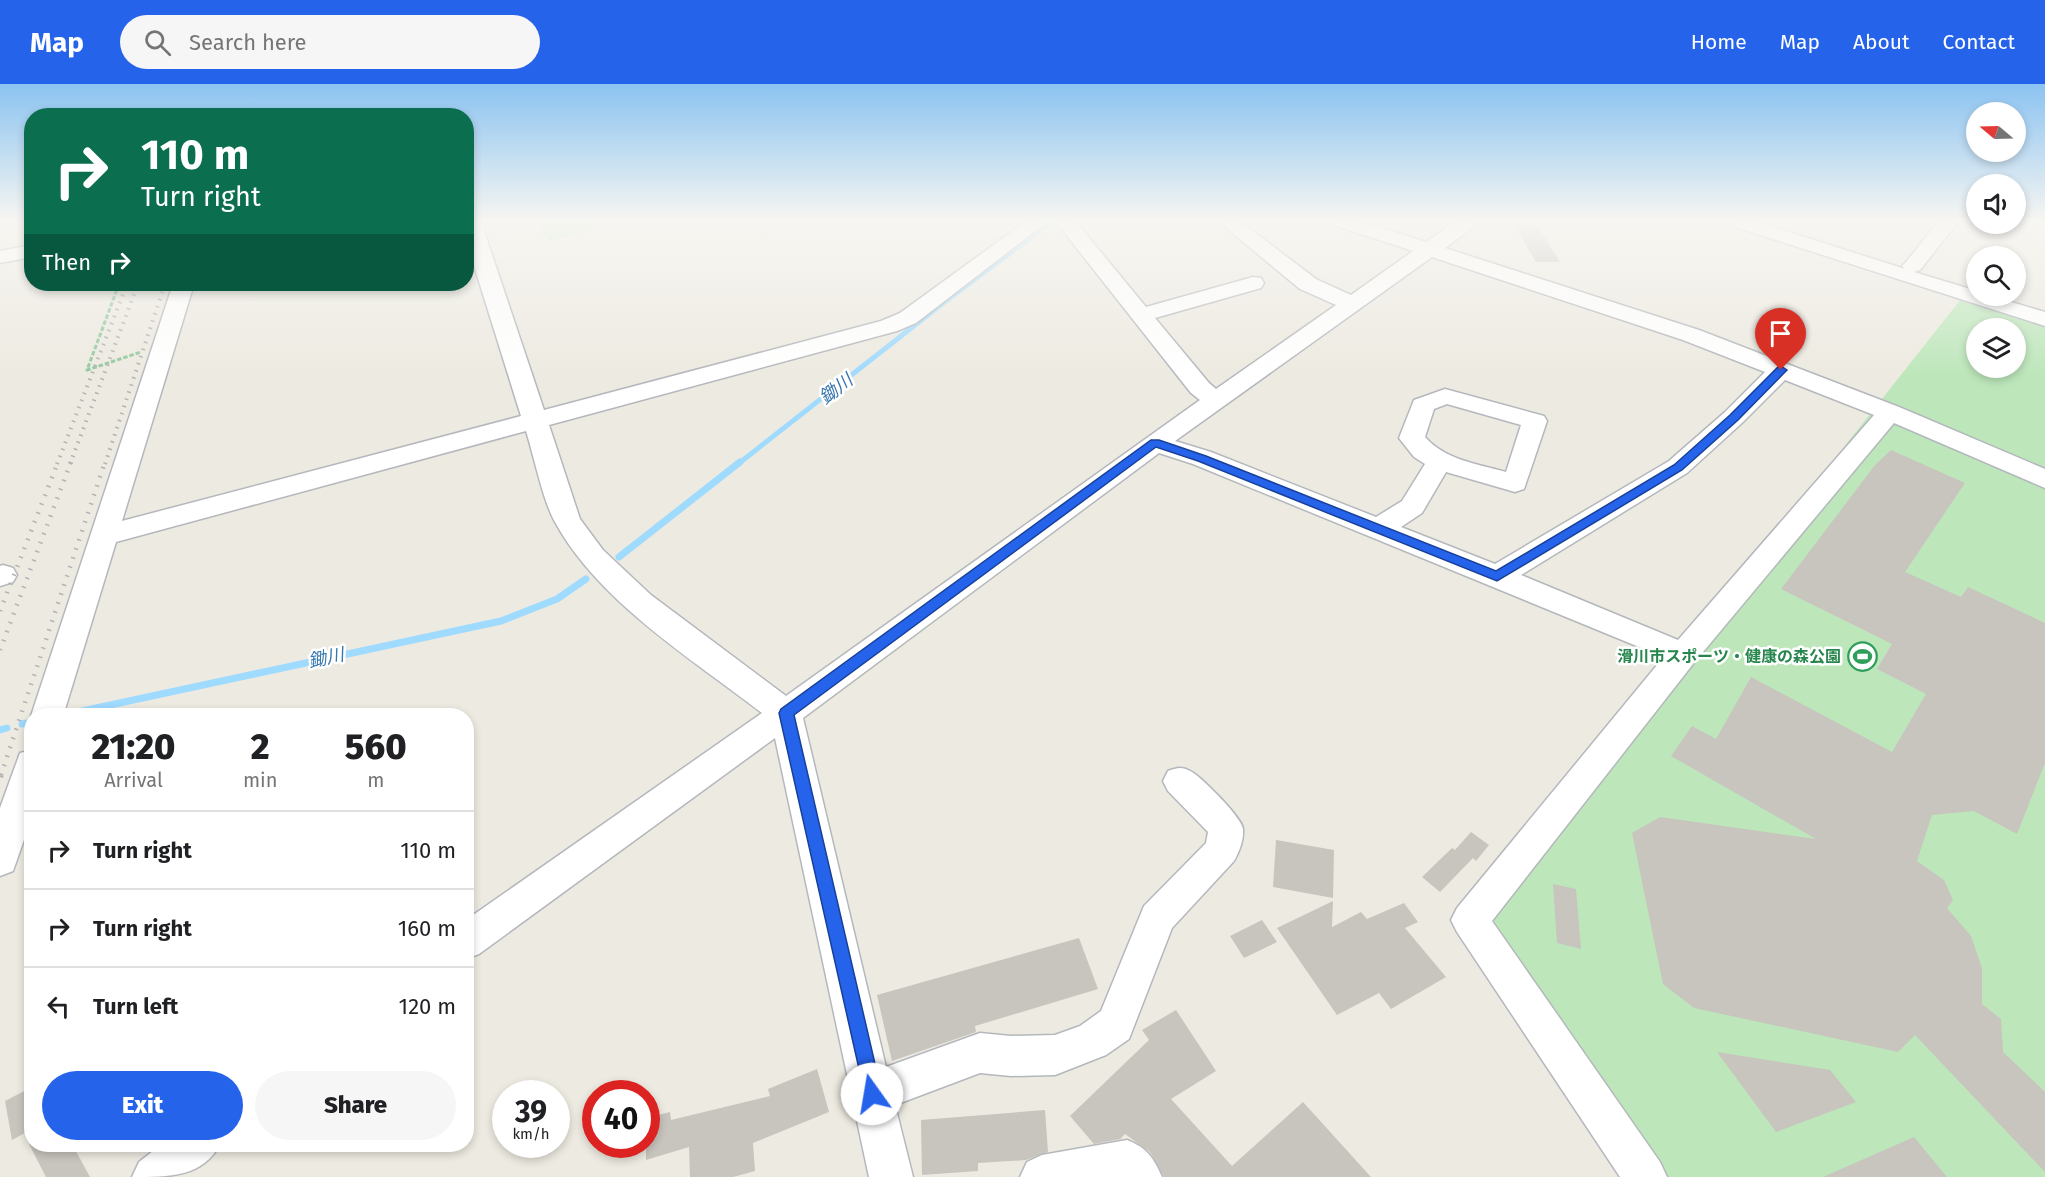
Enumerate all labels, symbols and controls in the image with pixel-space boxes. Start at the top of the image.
search box [120,15,540,69]
text: Map [30,26,84,59]
icon: search [141,26,174,59]
text: Search here [189,29,307,56]
text: Home [1691,29,1747,55]
text: Map [1780,29,1820,55]
text: About [1853,29,1910,55]
text: Contact [1943,29,2015,55]
north arrow [1966,102,2026,162]
map controls [1966,102,2026,378]
text: 110 m [141,130,249,180]
icon: right [42,132,120,210]
button: sound [1966,174,2026,234]
text: Turn right [141,181,261,213]
icon: right [103,246,136,279]
button: search [1966,246,2026,306]
text: Then [42,249,91,276]
pin [1755,308,1806,370]
icon: arrive [1764,317,1797,350]
button: layers [1966,318,2026,378]
water label: 鋤川 [815,368,859,409]
sports icon: 滑川市スポーツ・健康の森公園 [1846,640,1878,672]
water label: 鋤川 [306,643,348,673]
place label: 滑川市スポーツ・健康の森公園 [1617,647,1841,666]
text: 21:20 [91,725,175,769]
text: 2 [251,725,270,769]
text: 560 [345,725,407,769]
text: Arrival [104,768,163,792]
text: min [243,768,277,792]
text: m [367,768,384,792]
icon: right [42,834,75,867]
text: Turn right [93,837,192,864]
text: 110 m [400,837,456,864]
icon: right [42,912,75,945]
text: Turn right [93,915,192,942]
text: 160 m [398,915,456,942]
icon: left [42,990,75,1023]
text: Turn left [93,993,178,1020]
text: 120 m [399,993,456,1020]
position arrow [840,1062,904,1126]
button: Exit [42,1071,243,1140]
button: Share [255,1071,456,1140]
speed limit sign: 40 [582,1080,660,1158]
text: 39 [515,1094,547,1130]
text: km/h [512,1125,550,1143]

